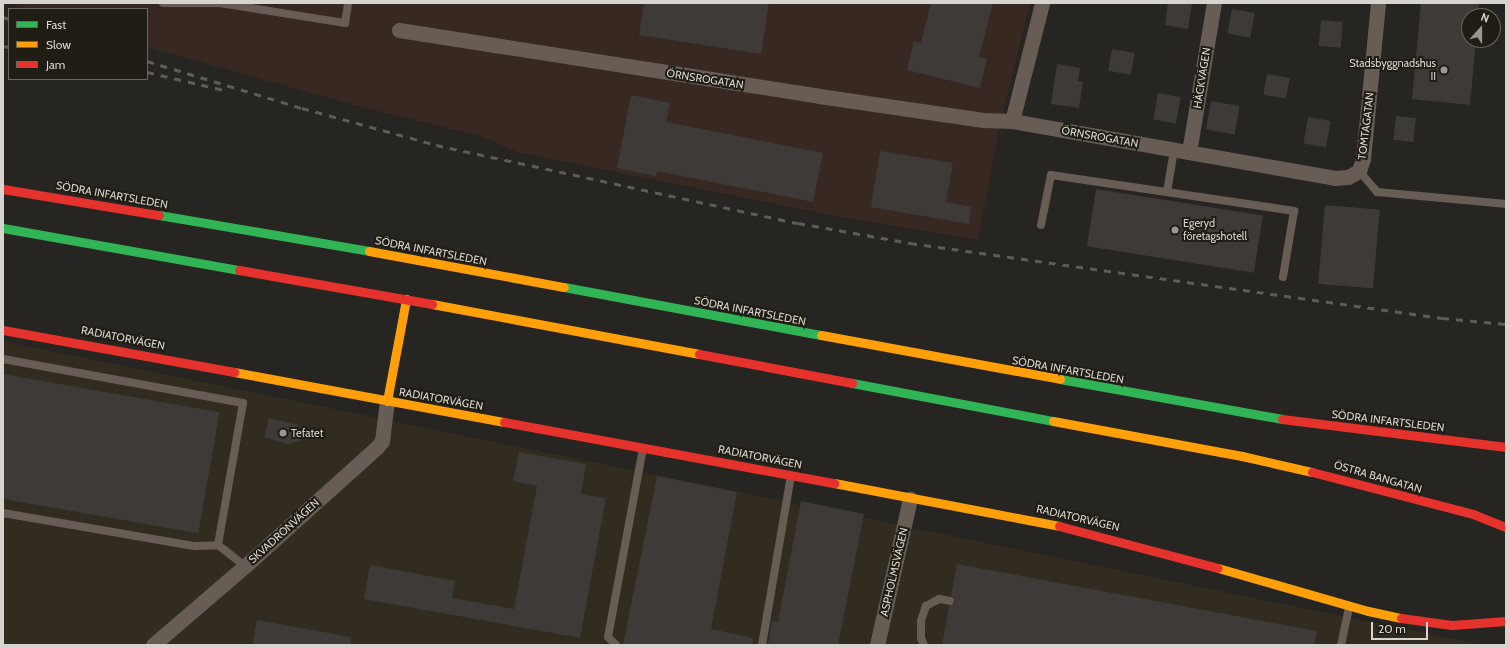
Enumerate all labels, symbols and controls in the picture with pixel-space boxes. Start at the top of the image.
legend [8,8,148,80]
north arrow [1461,8,1501,48]
text: N [1479,10,1491,26]
text: Fast [46,17,66,32]
text: Slow [46,37,71,52]
street label: HÄCKVÄGEN [1191,47,1213,109]
text: Jam [46,57,65,72]
place label: Stadsbyggnadshus II [1349,57,1436,83]
marker: Stadsbyggnadshus II [1439,65,1449,75]
street label: ÖRNSROGATAN [666,66,744,92]
street label: TOMTAGATAN [1355,91,1377,161]
street label: ÖRNSROGATAN [1061,124,1139,150]
street label: SÖDRA INFARTSLEDEN [55,179,169,211]
place label: Egeryd företagshotell [1183,217,1247,243]
marker: Egeryd företagshotell [1170,225,1180,235]
street label: SÖDRA INFARTSLEDEN [374,234,488,268]
street label: SÖDRA INFARTSLEDEN [693,294,807,328]
street label: RADIATORVÄGEN [80,323,166,353]
street label: SÖDRA INFARTSLEDEN [1011,354,1125,386]
street label: RADIATORVÄGEN [398,385,484,413]
street label: SÖDRA INFARTSLEDEN [1331,408,1445,434]
place label: Tefatet [291,426,323,440]
marker: Tefatet [278,428,288,438]
street label: RADIATORVÄGEN [717,442,803,472]
street label: ÖSTRA BANGATAN [1332,458,1424,496]
street label: SKVADRONVÄGEN [246,496,322,566]
street label: RADIATORVÄGEN [1035,502,1121,534]
street label: ASPHOLMSVÄGEN [877,526,911,618]
scale bar [1373,614,1430,640]
text: 20 m [1378,621,1406,636]

